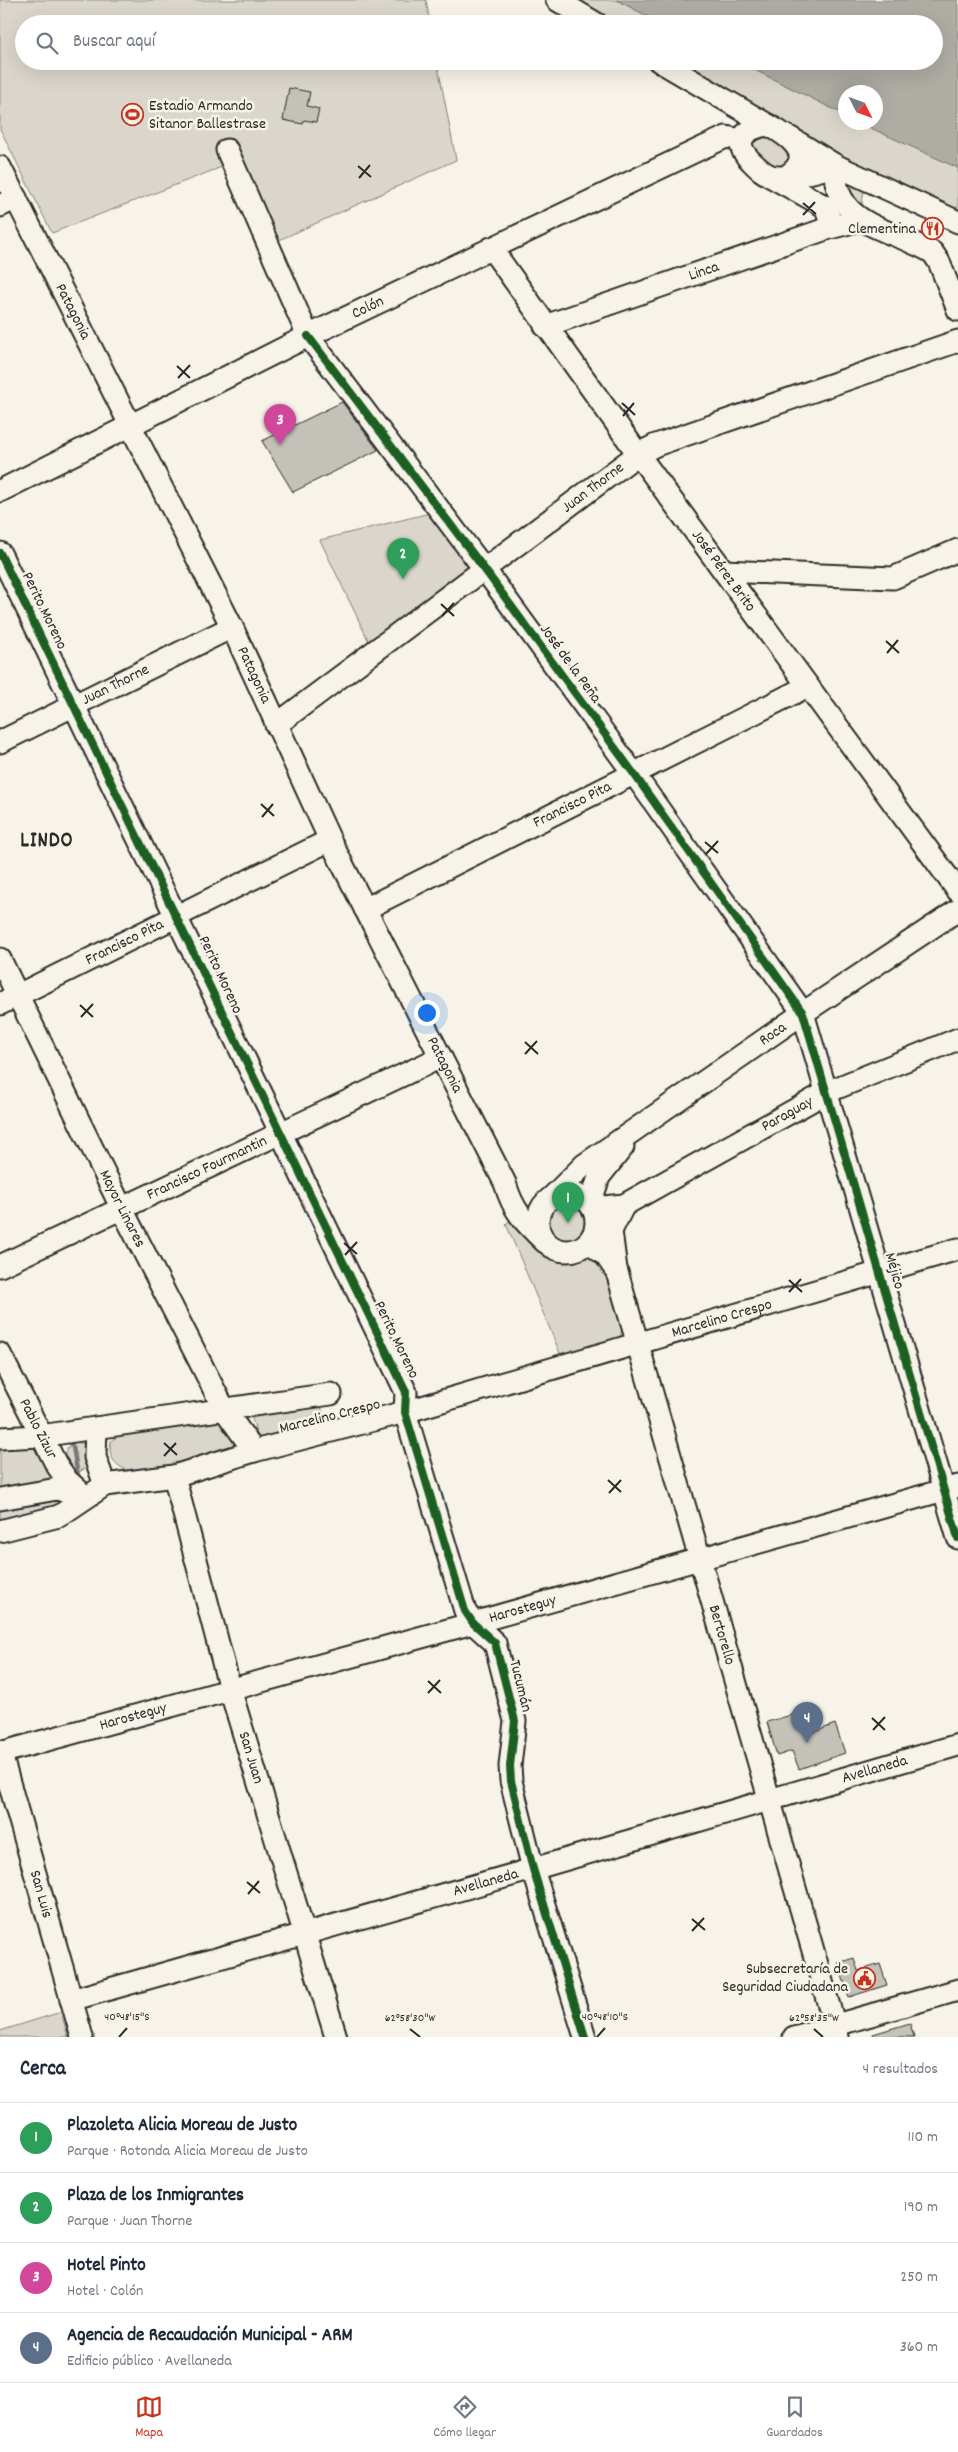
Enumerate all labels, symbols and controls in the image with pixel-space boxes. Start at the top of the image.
search box [15,15,943,70]
icon: search [33,29,61,57]
text: Buscar aquí [73,29,155,56]
north arrow [838,85,883,130]
place label: Estadio Armando Sitanor Ballestrase [149,95,266,136]
sports icon: Estadio Armando Sitanor Ballestrase [121,103,145,127]
restaurant icon: Clementina [920,217,944,241]
place label: Clementina [848,218,916,241]
street label: Linca [685,255,723,287]
street label: Patagonia [49,280,97,344]
street label: Colón [348,290,388,325]
pin: 3 [264,404,296,445]
street label: Juan Thorne [557,457,629,519]
street label: José Pérez Brito [686,525,761,617]
pin: 2 [387,538,419,579]
street label: Perito Moreno [15,568,73,654]
street label: José de la Peña [533,620,607,709]
street label: Patagonia [231,643,277,708]
street label: Juan Thorne [78,658,153,711]
street label: Francisco Pita [529,775,616,834]
district label: LINDO [20,827,74,857]
street label: Francisco Pita [81,913,168,971]
street label: Perito Moreno [192,932,248,1018]
your location [414,1000,440,1026]
street label: Roca [754,1016,792,1052]
street label: Patagonia [421,1033,469,1097]
street label: Paraguay [757,1090,818,1138]
street label: Francisco Fourmantin [143,1130,271,1206]
street label: Mayor Linares [93,1166,151,1252]
pin: 1 [552,1182,584,1223]
street label: Méjico [878,1250,910,1292]
street label: Marcelino Crespo [669,1293,775,1344]
street label: Perito Moreno [367,1297,425,1383]
street label: Marcelino Crespo [277,1393,383,1441]
street label: Pablo Zizur [13,1395,63,1463]
street label: Harosteguy [486,1588,559,1629]
street label: Bertorello [702,1602,741,1668]
street label: Tucumán [502,1658,538,1714]
street label: Harosteguy [97,1696,170,1737]
pin: 4 [791,1702,823,1743]
street label: San Juan [232,1729,270,1786]
street label: Avellaneda [839,1749,910,1790]
street label: Avellaneda [450,1862,522,1903]
street label: San Luis [23,1868,59,1921]
place label: Subsecretaría de Seguridad Ciudadana [722,1958,848,1999]
public building icon: Subsecretaría de Seguridad Ciudadana [852,1966,876,1990]
text: 40°48'15"S [104,2009,150,2026]
text: 40°48'10"S [582,2009,628,2026]
text: 62°58'30"W [385,2010,435,2027]
text: 62°58'35"W [789,2010,839,2027]
text: Cerca [20,2055,66,2085]
text: 4 resultados [863,2058,938,2081]
text: Plazoleta Alicia Moreau de Justo [67,2113,297,2140]
text: 1 [34,2126,38,2149]
text: 110 m [908,2126,938,2149]
text: Parque · Rotonda Alicia Moreau de Justo [67,2140,308,2163]
text: Plaza de los Inmigrantes [67,2183,244,2210]
text: 2 [33,2196,40,2219]
text: 190 m [904,2196,938,2219]
text: Parque · Juan Thorne [67,2210,192,2233]
text: Hotel Pinto [67,2253,146,2280]
text: 3 [32,2266,40,2289]
text: 250 m [900,2266,938,2289]
text: Hotel · Colón [67,2280,143,2303]
text: Agencia de Recaudación Municipal - ARM [67,2323,353,2350]
text: 4 [33,2336,39,2359]
text: 360 m [900,2336,938,2359]
text: Edificio público · Avellaneda [67,2350,232,2373]
tab: Mapa [135,2393,163,2443]
tab: Cómo llegar [433,2393,496,2443]
tab: Guardados [766,2393,823,2443]

